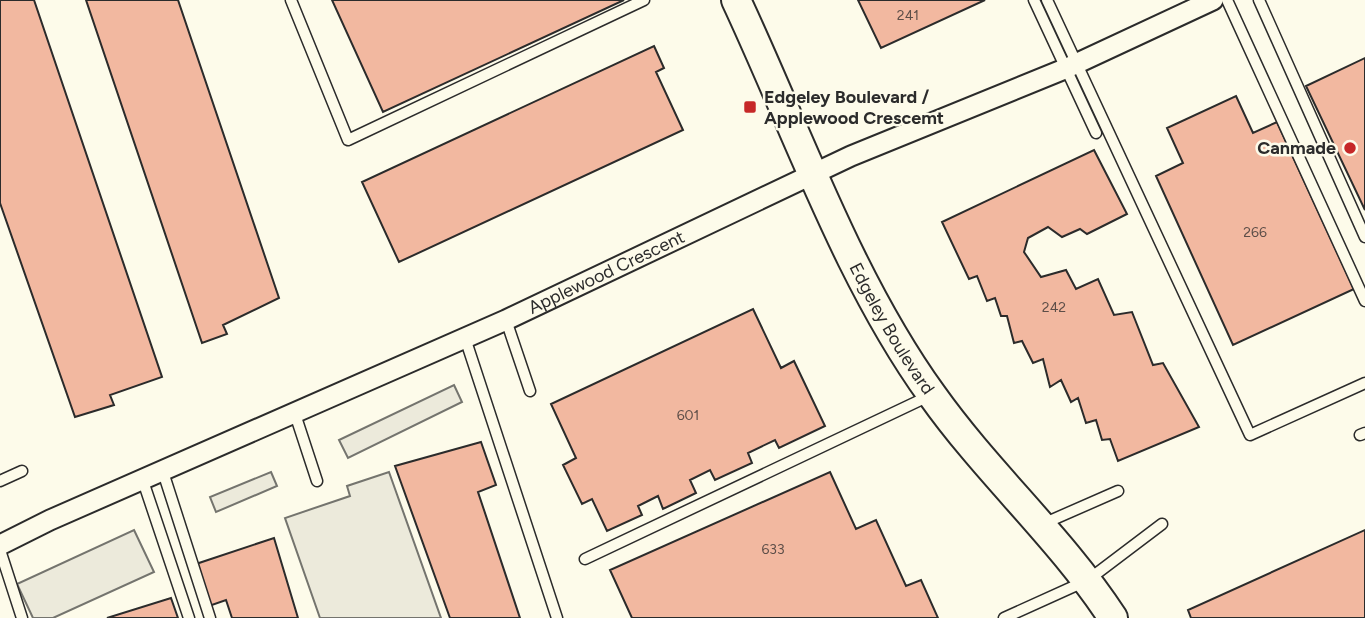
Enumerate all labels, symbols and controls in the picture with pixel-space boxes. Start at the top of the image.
house number: 241 [897,7,919,24]
place label: Edgeley Boulevard / Applewood Crescemt [764,86,944,129]
marker: Edgeley Boulevard / Applewood Crescemt [742,99,758,115]
place label: Canmade [1257,137,1336,159]
marker: Canmade [1342,140,1358,156]
house number: 266 [1243,224,1267,241]
street label: Applewood Crescent [525,226,688,319]
street label: Edgeley Boulevard [845,259,939,399]
house number: 242 [1042,299,1066,316]
house number: 601 [677,407,699,424]
house number: 633 [761,541,785,558]

